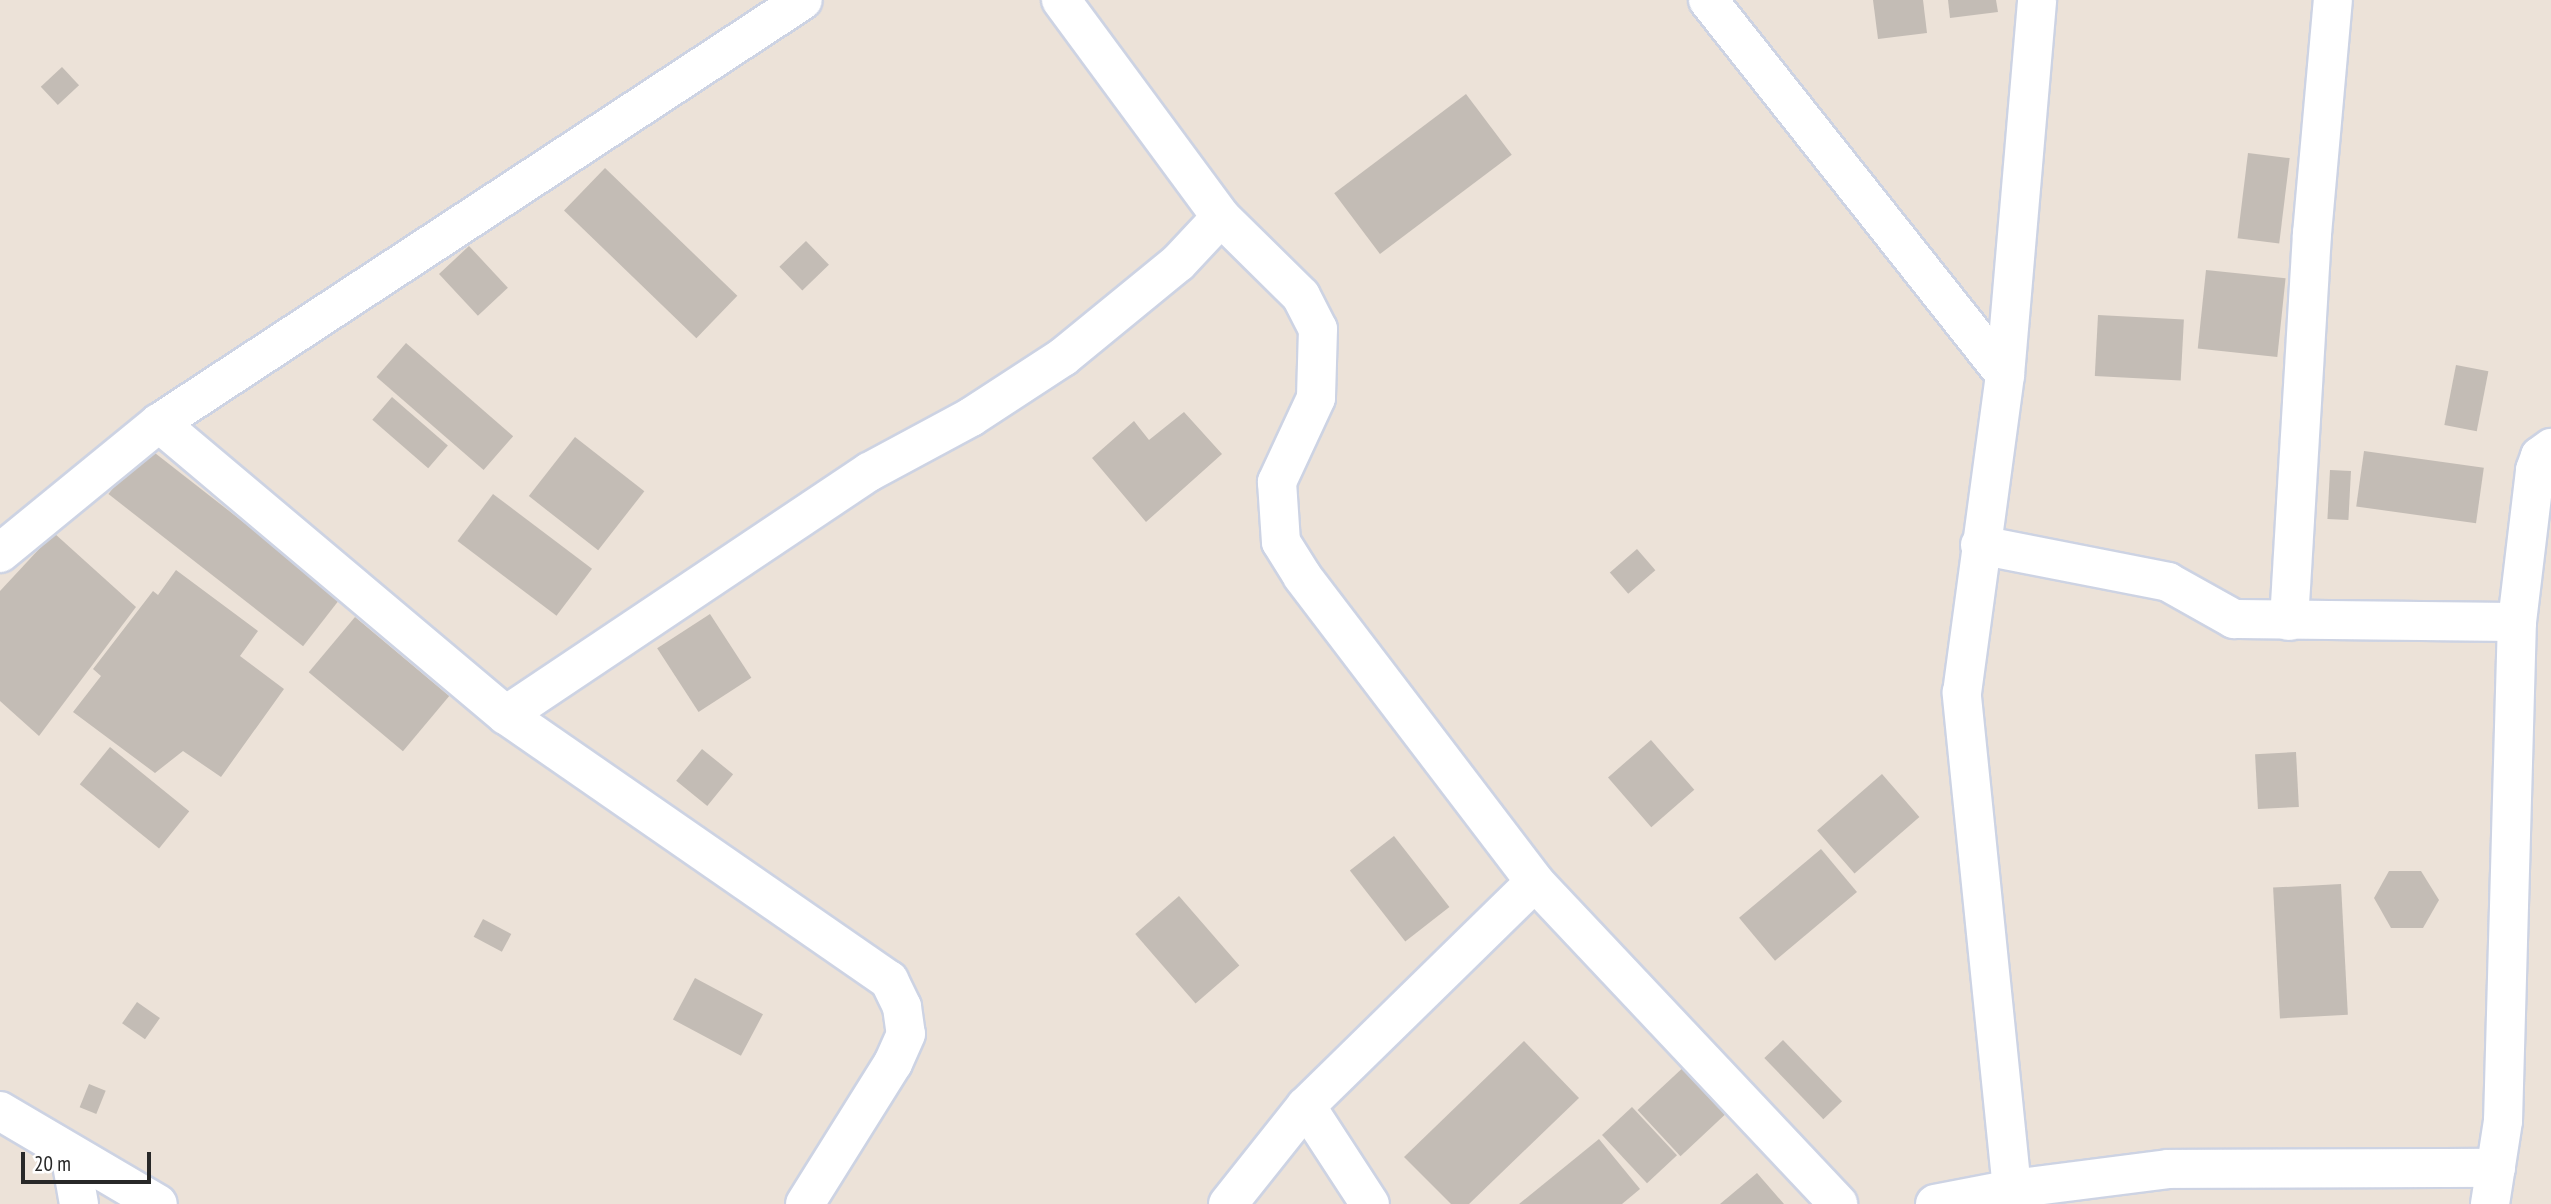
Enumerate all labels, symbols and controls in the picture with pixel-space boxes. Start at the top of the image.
scale bar [24,1138,154,1182]
text: 20 m [34,1150,71,1177]

